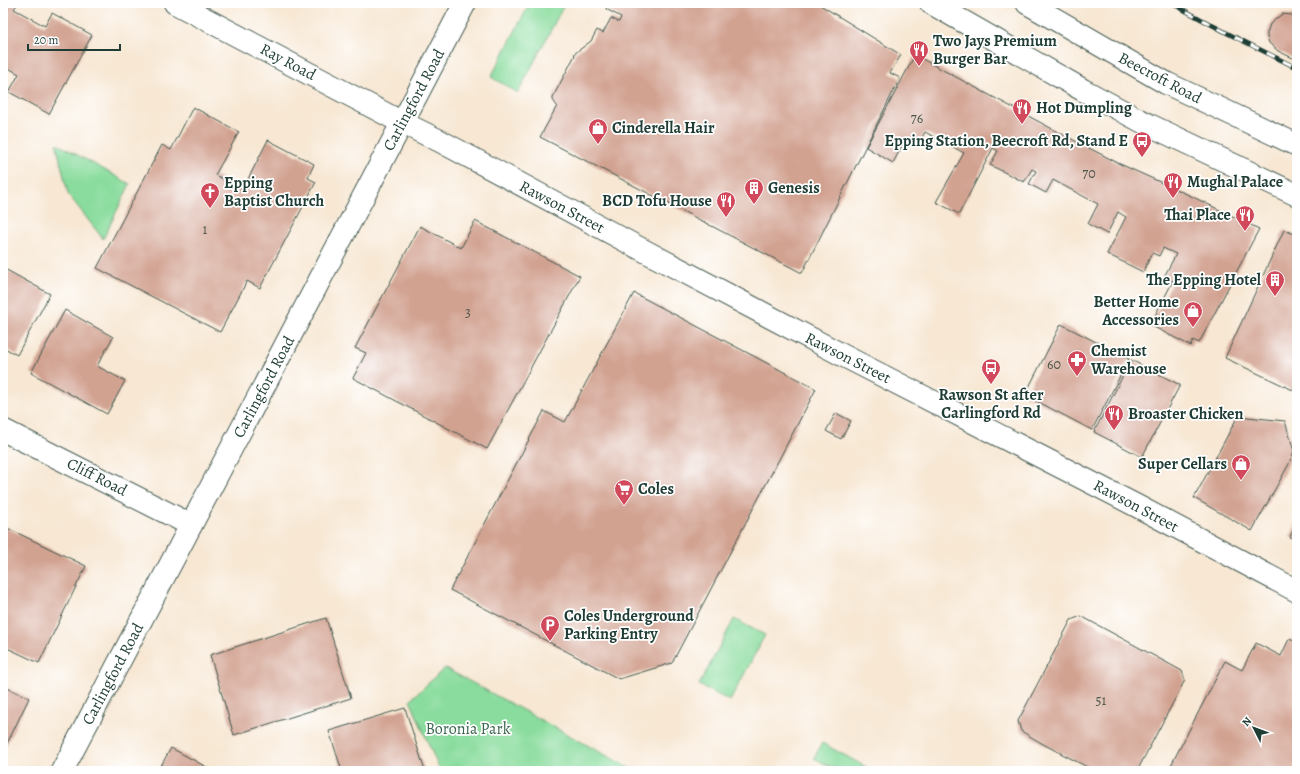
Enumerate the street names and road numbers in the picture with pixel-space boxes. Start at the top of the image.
street label: Ray Road [256,38,320,86]
street label: Carlingford Road [378,45,450,155]
street label: Beecroft Road [1115,47,1206,109]
street label: Rawson Street [516,175,608,239]
street label: Rawson Street [801,327,895,389]
street label: Carlingford Road [228,332,300,442]
street label: Cliff Road [63,452,131,502]
street label: Rawson Street [1090,474,1182,538]
street label: Carlingford Road [77,619,149,729]

